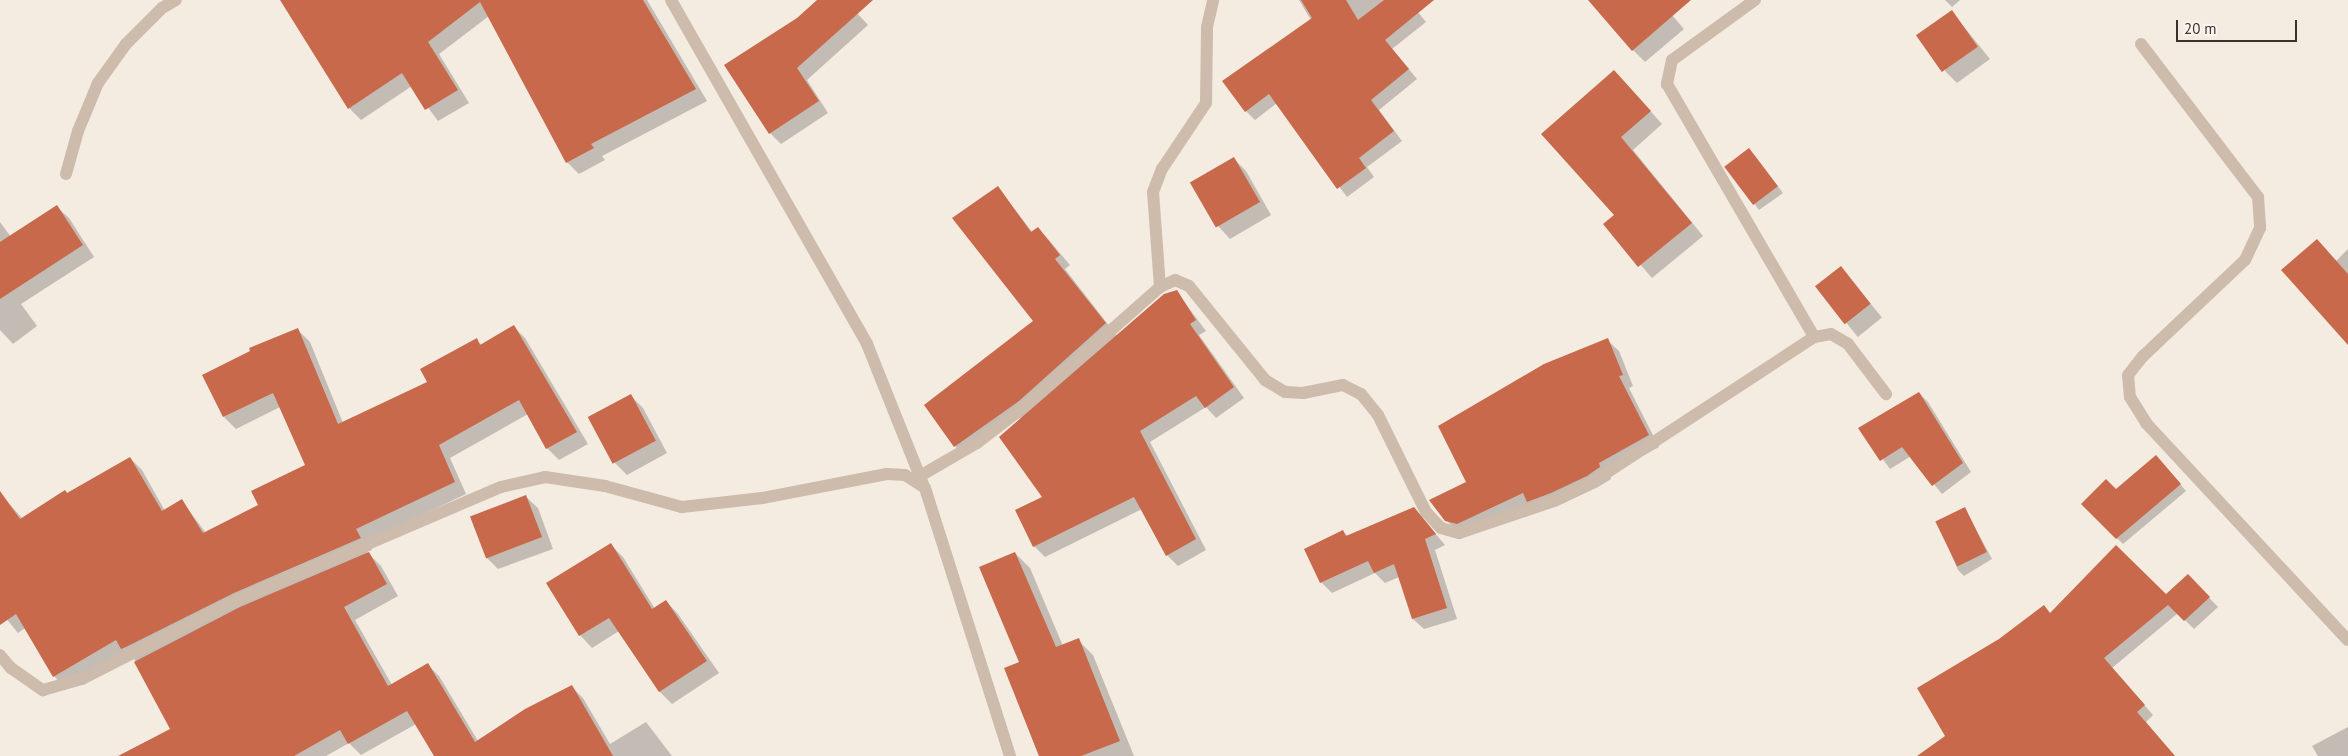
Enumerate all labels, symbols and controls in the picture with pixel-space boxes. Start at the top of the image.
scale bar [2178,10,2299,42]
text: 20 m [2184,19,2217,38]

